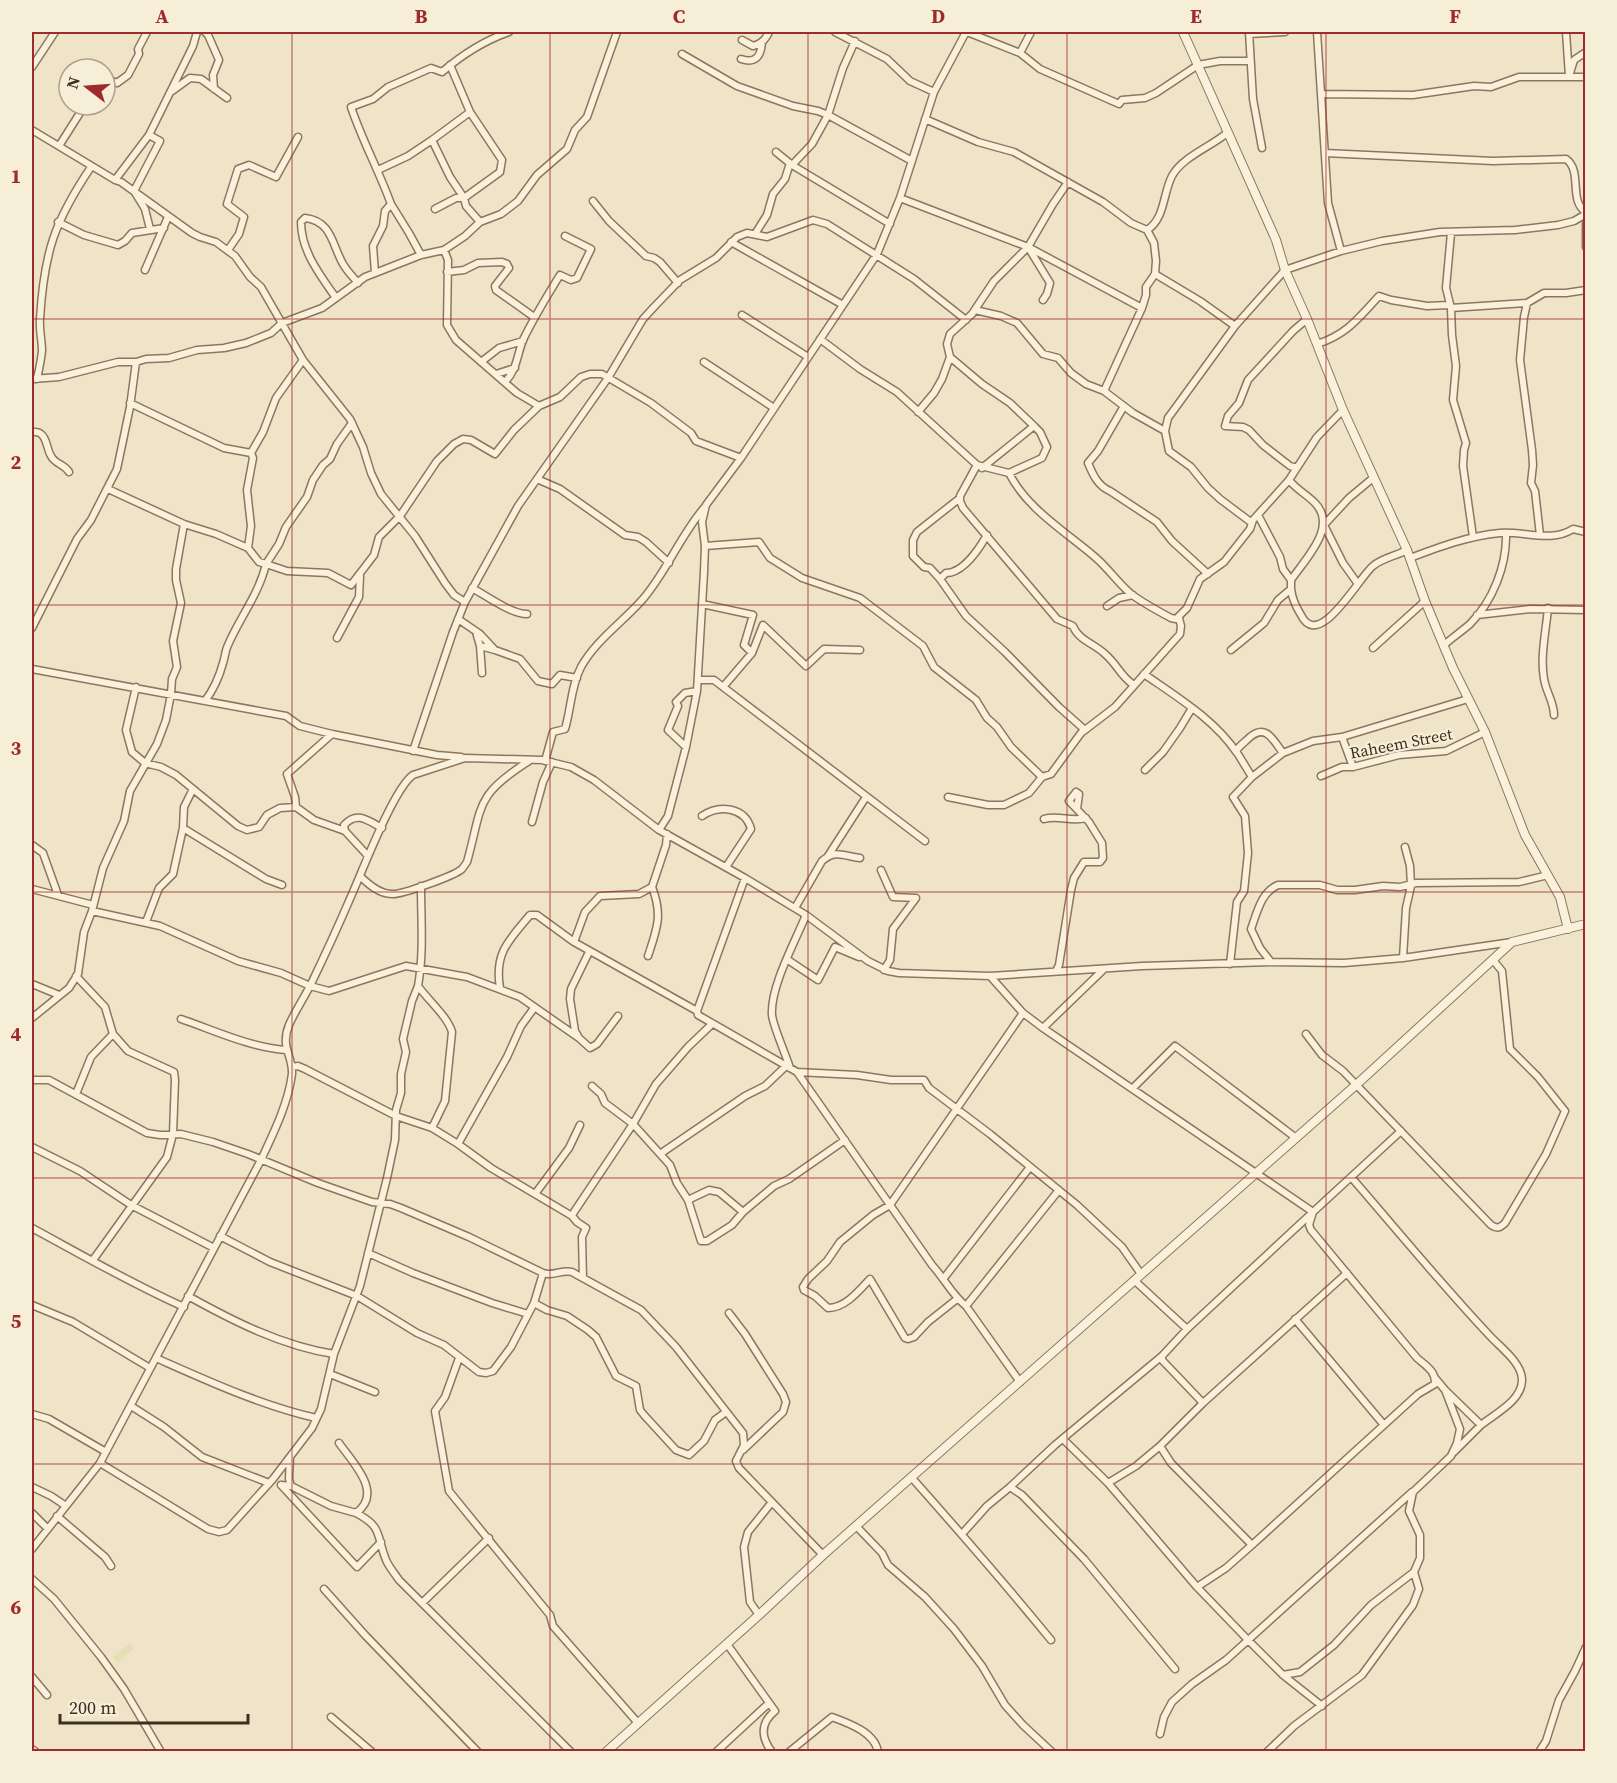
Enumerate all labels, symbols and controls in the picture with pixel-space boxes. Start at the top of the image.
text: A [155,2,169,30]
text: B [414,2,428,30]
text: C [673,2,685,30]
text: D [931,2,945,30]
text: E [1190,2,1202,30]
text: F [1449,2,1461,30]
north arrow [57,57,117,117]
text: N [60,73,85,91]
text: 1 [11,162,21,190]
text: 2 [11,448,22,476]
street label: Raheem Street [1348,722,1455,764]
text: 3 [11,734,22,762]
text: 4 [11,1020,22,1048]
text: 5 [11,1307,22,1335]
text: 6 [11,1593,22,1621]
scale bar [60,1687,248,1725]
text: 200 m [69,1695,116,1720]

